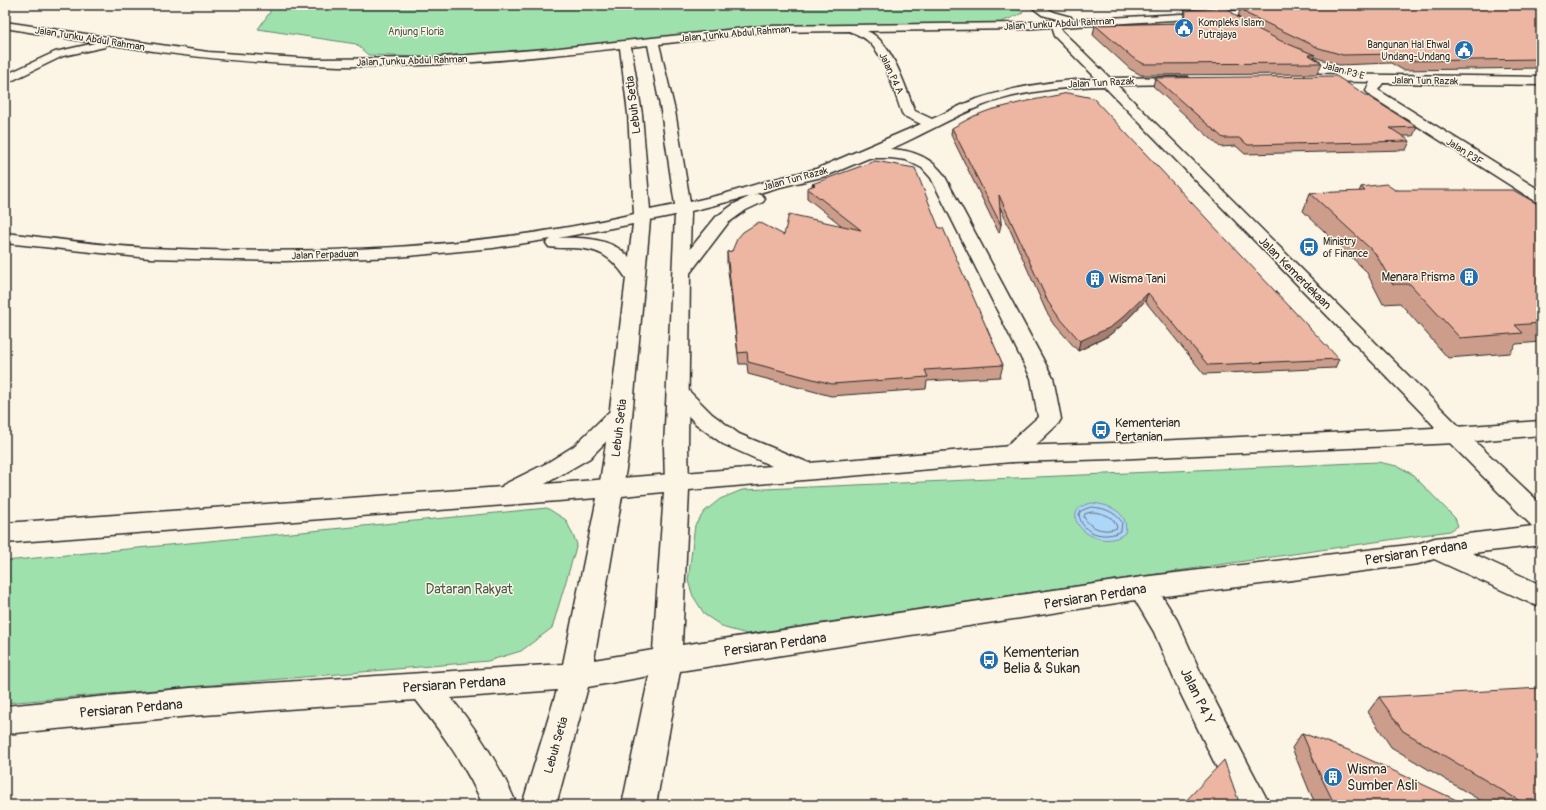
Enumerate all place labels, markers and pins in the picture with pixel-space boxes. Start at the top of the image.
public building icon: Kompleks Islam Putrajaya [1173,17,1195,39]
place label: Kompleks Islam Putrajaya [1198,17,1264,41]
place label: Bangunan Hal Ehwal Undang-Undang [1367,39,1450,63]
public building icon: Bangunan Hal Ehwal Undang-Undang [1453,39,1475,61]
bus stop icon: Ministry of Finance [1298,236,1320,258]
place label: Ministry of Finance [1323,236,1368,260]
building icon: Menara Prisma [1458,266,1480,288]
building icon: Wisma Tani [1084,268,1106,290]
place label: Menara Prisma [1381,270,1455,285]
place label: Wisma Tani [1109,272,1166,287]
place label: Kementerian Pertanian [1115,416,1180,445]
bus stop icon: Kementerian Pertanian [1090,419,1112,441]
place label: Kementerian Belia & Sukan [1003,644,1080,677]
bus stop icon: Kementerian Belia & Sukan [978,649,1000,671]
place label: Wisma Sumber Asli [1347,761,1418,794]
building icon: Wisma Sumber Asli [1322,766,1344,788]

